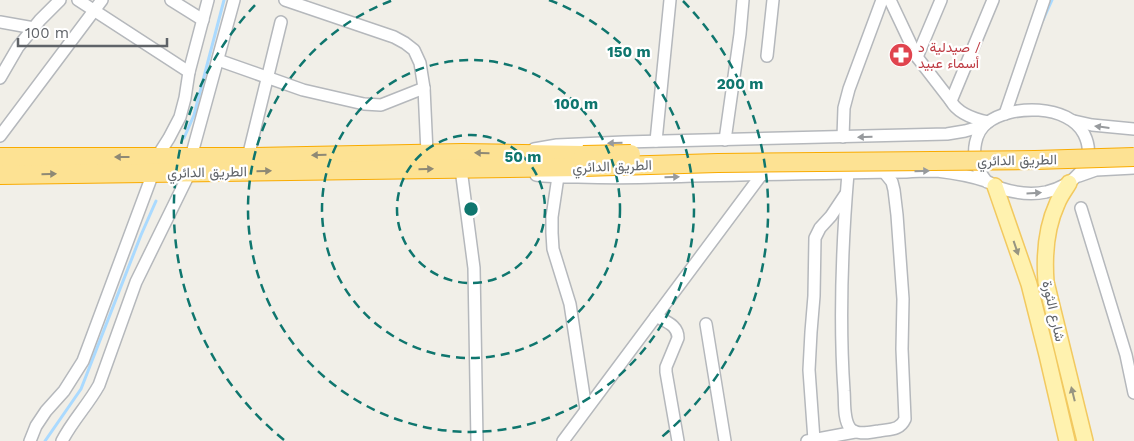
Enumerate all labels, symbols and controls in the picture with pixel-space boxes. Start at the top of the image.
scale bar [18,15,166,47]
text: 100 m [25,24,69,42]
place label: صيدلية د / أسماء عبيد [918,39,981,72]
pharmacy icon: صيدلية د / أسماء عبيد [888,42,914,68]
text: 150 m [607,43,651,61]
text: 200 m [717,75,763,93]
text: 100 m [554,95,598,113]
one-way arrow [1094,123,1110,131]
one-way arrow [857,133,873,141]
one-way arrow [607,139,623,147]
text: 50 m [505,148,541,166]
one-way arrow [474,149,490,157]
one-way arrow [311,151,327,159]
street label: الطريق الدائري [977,151,1057,173]
one-way arrow [114,153,130,161]
street label: الطريق الدائري [572,157,652,179]
street label: الطريق الدائري [167,163,247,185]
one-way arrow [418,165,434,173]
one-way arrow [256,167,272,175]
one-way arrow [915,167,931,175]
one-way arrow [41,170,57,178]
one-way arrow [665,173,681,181]
one-way arrow [1026,188,1042,196]
centre of rings [462,200,480,218]
one-way arrow [1013,241,1020,256]
street label: شارع الثورة [1036,279,1069,344]
one-way arrow [1069,386,1077,401]

